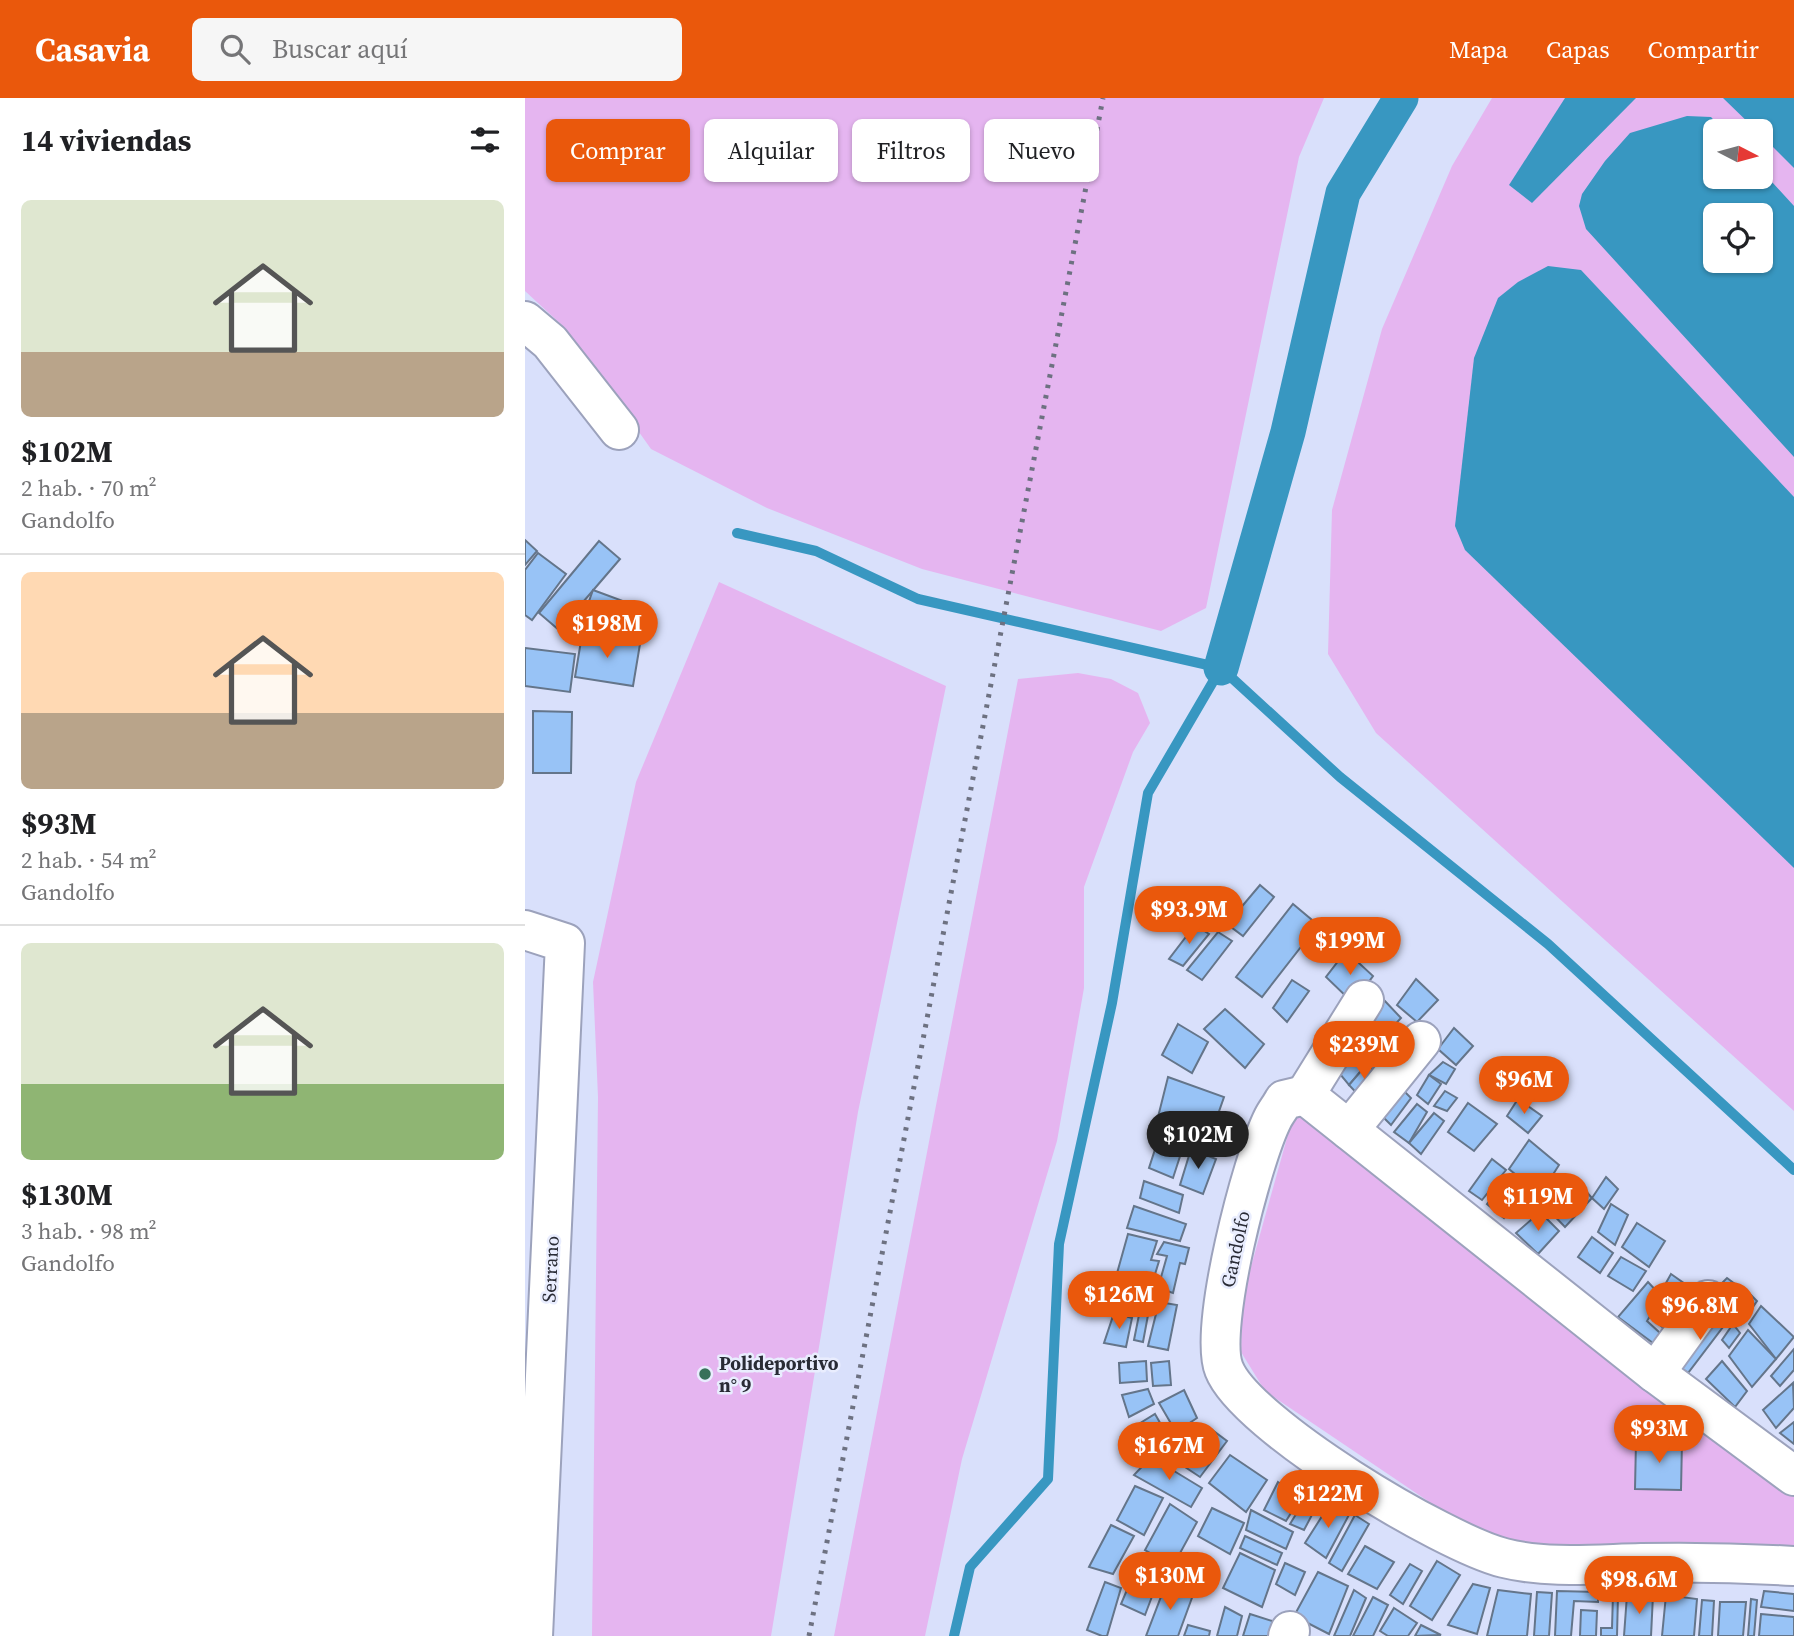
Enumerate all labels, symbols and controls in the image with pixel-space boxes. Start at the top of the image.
search box [192,18,682,81]
text: Casavia [35,27,150,72]
icon: search [216,30,254,68]
text: Buscar aquí [272,31,408,67]
text: Mapa [1449,33,1508,66]
text: Capas [1546,33,1610,66]
text: Compartir [1648,33,1759,66]
chip: Comprar [546,119,690,182]
chip: Alquilar [704,119,838,182]
chip: Filtros [852,119,970,182]
chip: Nuevo [984,119,1099,182]
north arrow [1703,119,1773,189]
map controls [1703,119,1773,273]
text: 14 viviendas [21,120,192,161]
icon: filters [466,121,504,159]
button: locate [1703,203,1773,273]
icon: home [200,245,326,371]
text: $102M [21,431,113,472]
text: 2 hab. · 70 m² [21,472,157,504]
text: Gandolfo [21,504,115,536]
pin: $198M [558,601,656,660]
text: $198M [572,607,642,639]
icon: home [200,617,326,743]
text: $93M [21,803,97,844]
text: 2 hab. · 54 m² [21,844,157,876]
text: Gandolfo [21,876,115,908]
pin: $93.9M [1132,886,1246,946]
text: $93.9M [1150,893,1228,925]
pin: $199M [1301,918,1399,977]
text: $199M [1315,924,1385,956]
icon: home [200,988,326,1114]
pin: $239M [1315,1021,1413,1081]
text: $239M [1329,1028,1399,1060]
pin: $96M [1483,1056,1565,1116]
text: $96M [1495,1063,1553,1095]
pin: $102M [1149,1112,1247,1171]
text: $102M [1163,1118,1233,1150]
text: $130M [21,1174,113,1215]
pin: $119M [1489,1174,1587,1233]
text: $119M [1503,1180,1573,1212]
street label: Gandolfo [1214,1208,1256,1290]
text: 3 hab. · 98 m² [21,1215,157,1247]
street label: Serrano [535,1235,565,1303]
text: Gandolfo [21,1247,115,1279]
pin: $126M [1070,1272,1168,1331]
text: $126M [1084,1278,1154,1310]
pin: $96.8M [1643,1282,1757,1342]
text: $96.8M [1661,1289,1739,1321]
place label: Polideportivo n° 9 [719,1350,839,1398]
marker: Polideportivo n° 9 [697,1366,713,1382]
pin: $93M [1618,1406,1700,1465]
text: $93M [1630,1412,1688,1444]
pin: $167M [1120,1422,1218,1482]
text: $167M [1134,1429,1204,1461]
pin: $122M [1279,1470,1377,1530]
text: $122M [1293,1477,1363,1509]
pin: $130M [1121,1552,1219,1612]
pin: $98.6M [1582,1556,1696,1616]
text: $130M [1135,1559,1205,1591]
text: $98.6M [1600,1563,1678,1595]

